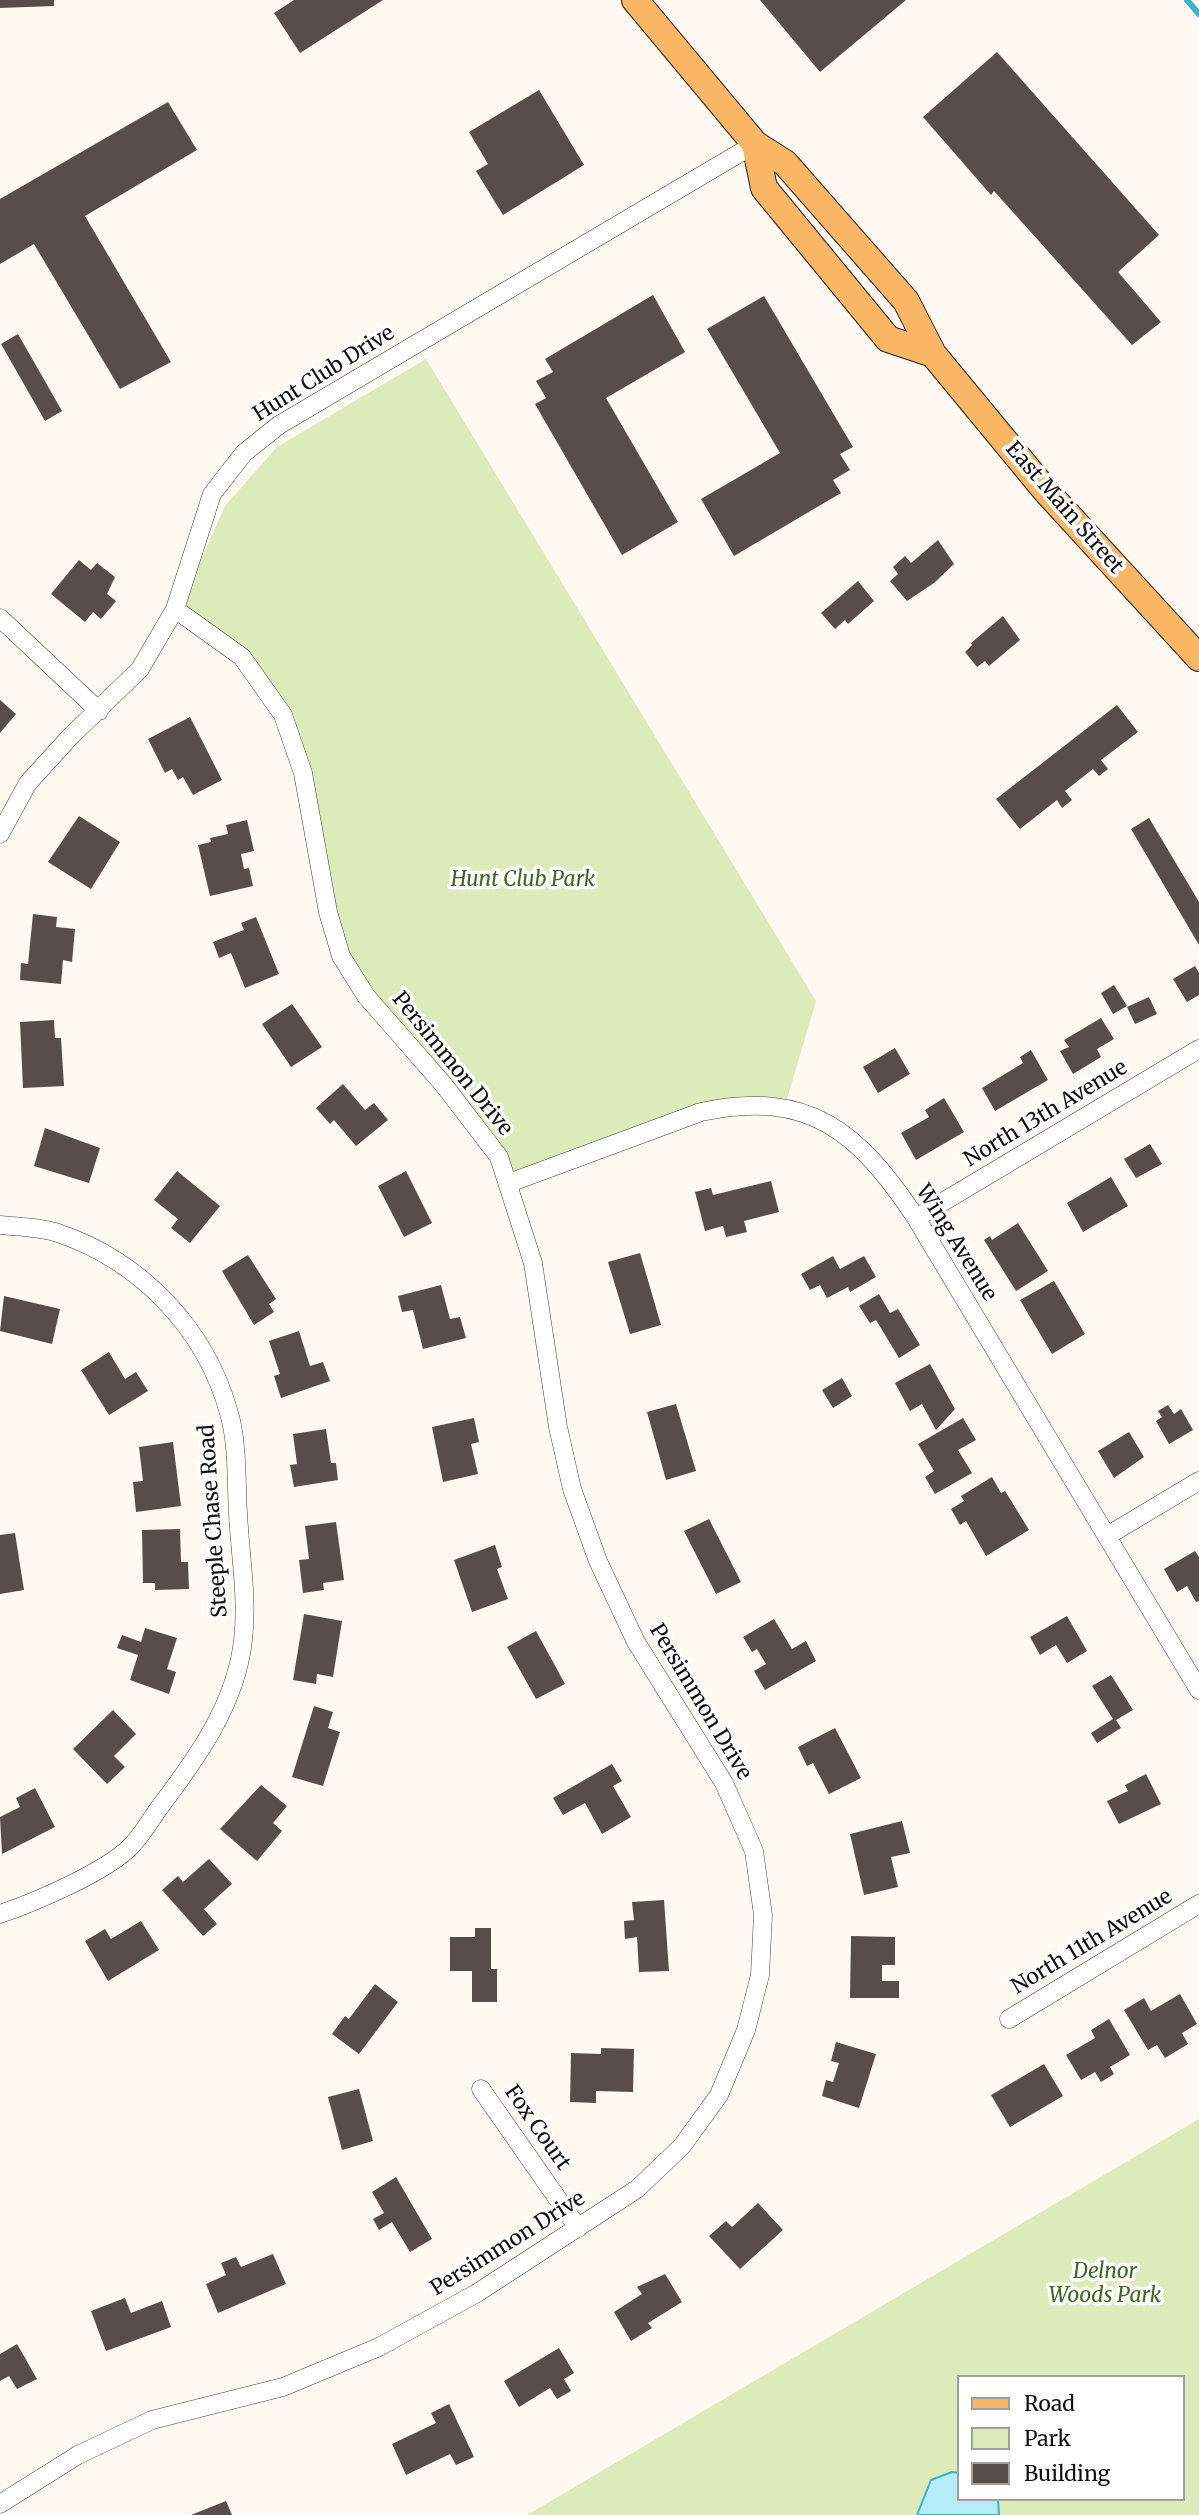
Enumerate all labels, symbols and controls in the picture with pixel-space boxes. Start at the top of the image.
street label: Hunt Club Drive [249,321,399,427]
street label: East Main Street [1000,437,1128,579]
park label: Hunt Club Park [451,867,595,893]
street label: Persimmon Drive [386,987,518,1141]
street label: North 13th Avenue [960,1055,1132,1173]
street label: Wing Avenue [910,1180,1002,1306]
street label: Steeple Chase Road [195,1424,233,1618]
street label: Persimmon Drive [644,1619,756,1785]
street label: North 11th Avenue [1007,1884,1177,2000]
street label: Fox Court [499,2081,575,2175]
street label: Persimmon Drive [426,2186,590,2302]
park label: Delnor Woods Park [1049,2259,1161,2309]
legend [958,2375,1185,2501]
text: Road [1024,2390,1075,2417]
text: Park [1024,2425,1071,2452]
text: Building [1024,2460,1110,2487]

